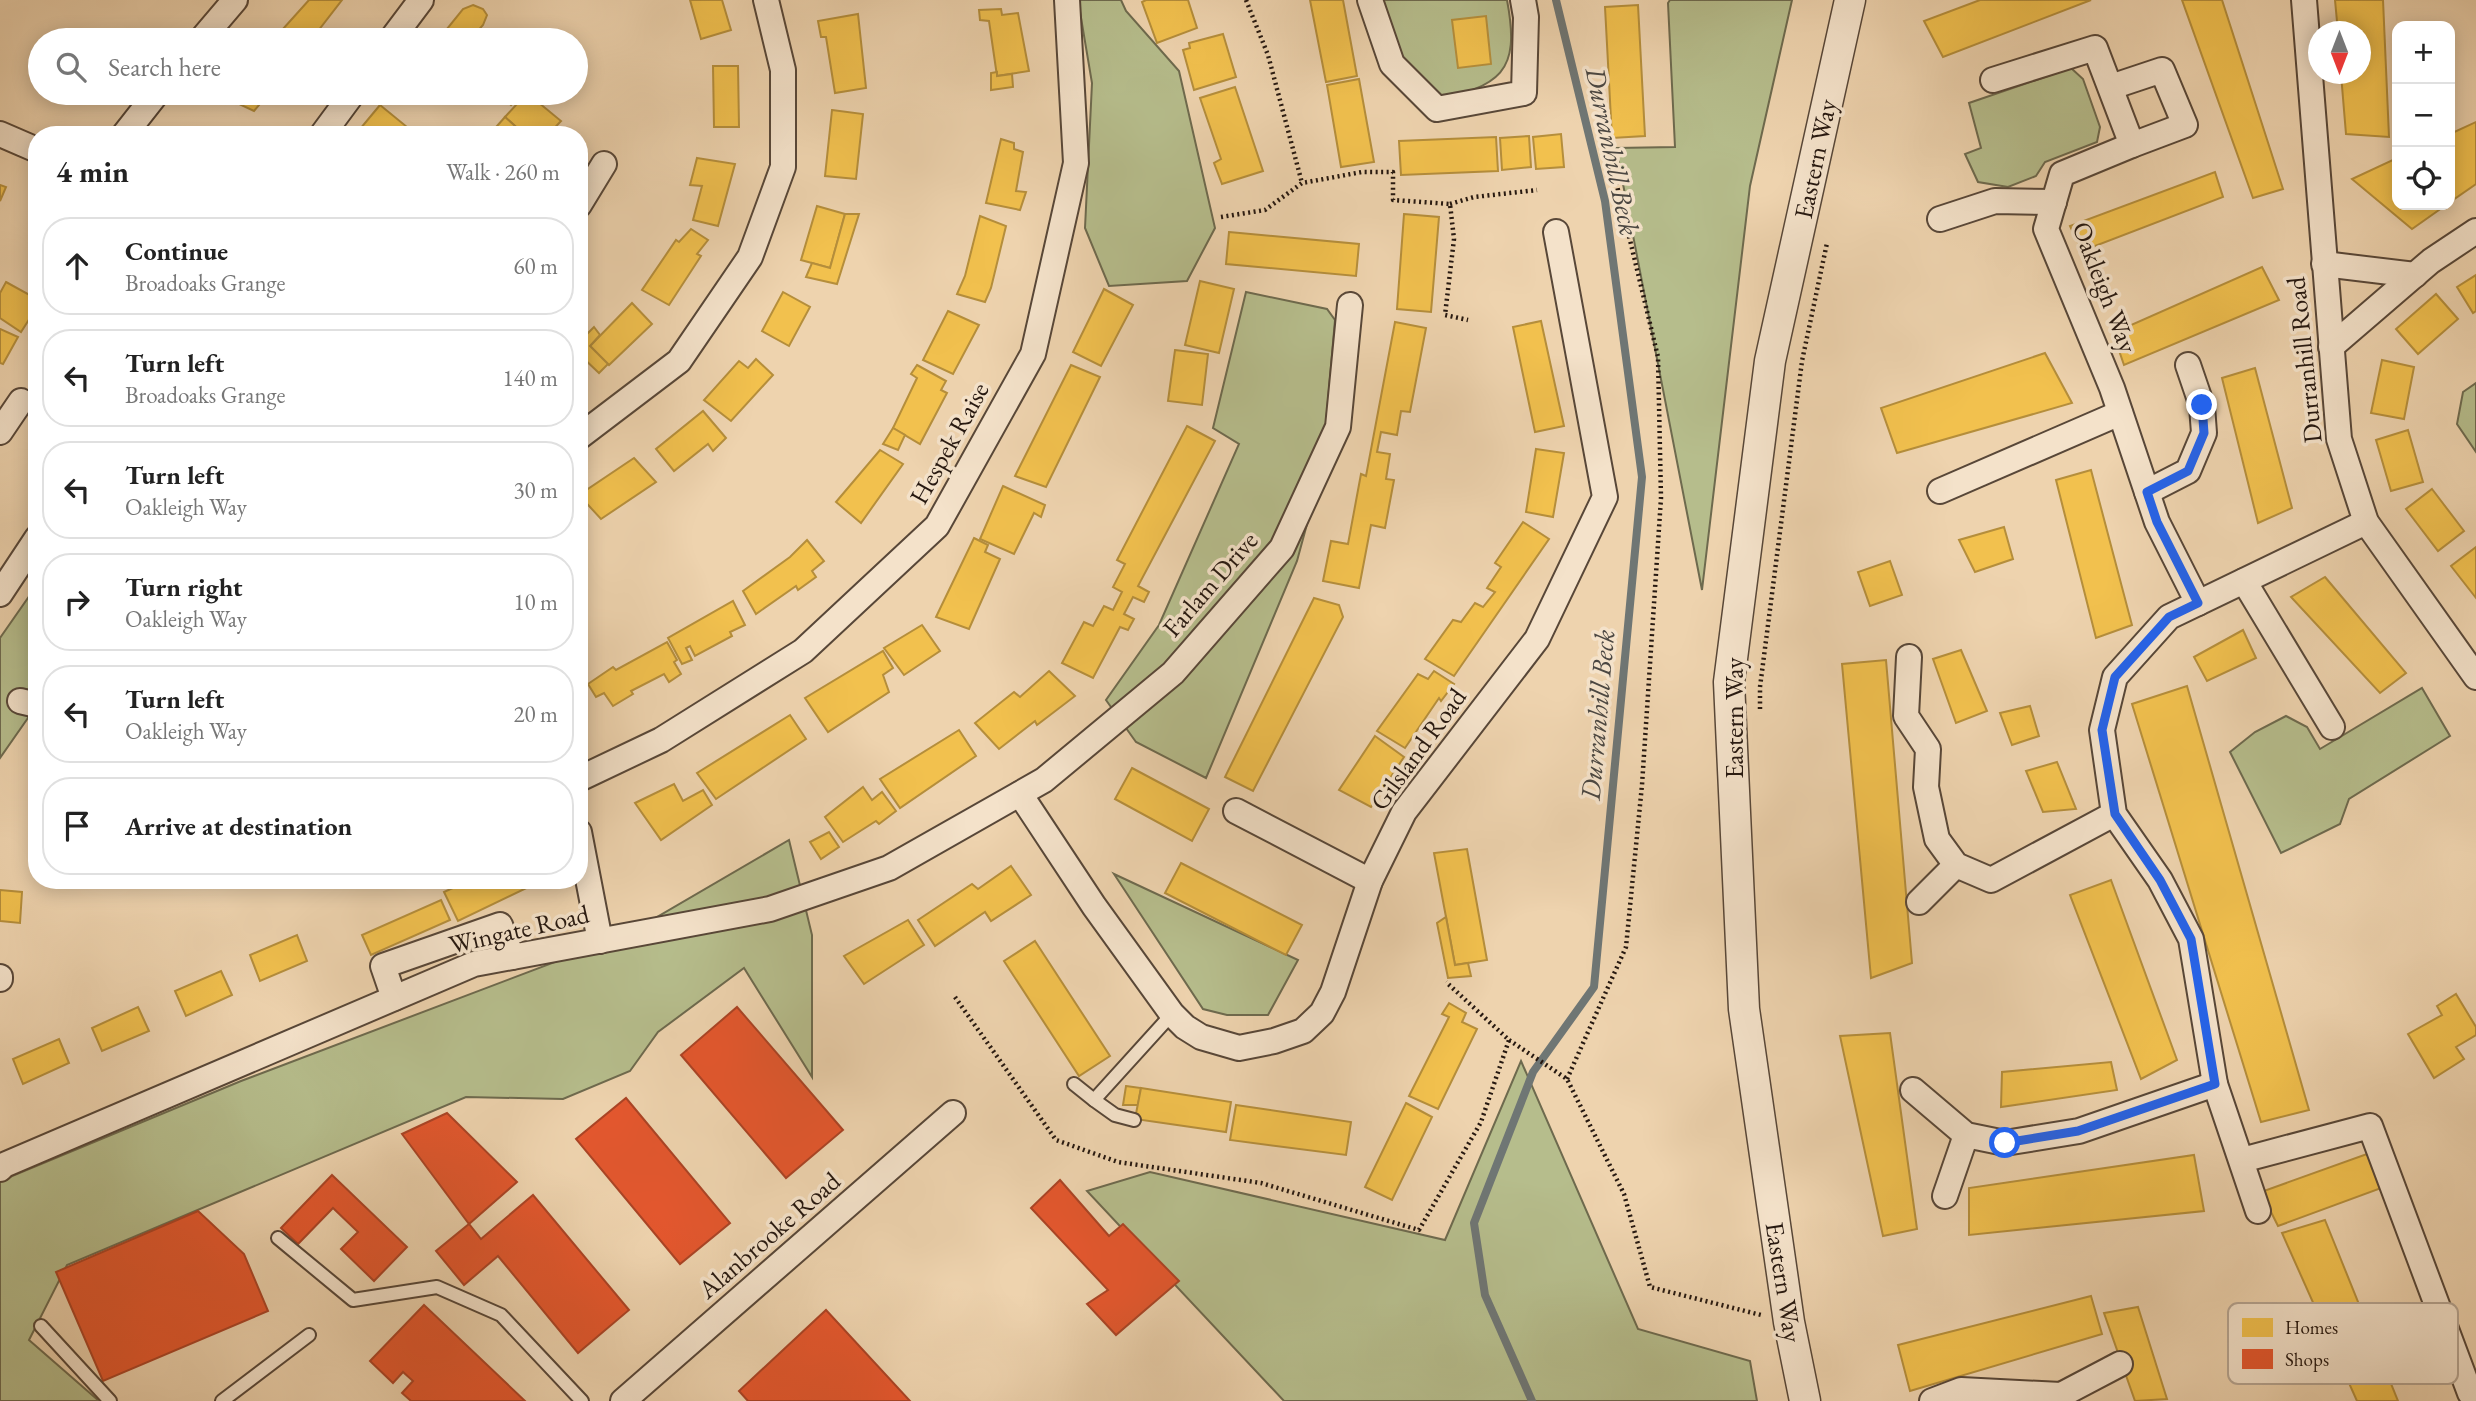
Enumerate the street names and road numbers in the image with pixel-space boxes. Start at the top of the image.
street label: Eastern Way [1786,95,1844,222]
street label: Oakleigh Way [2064,217,2146,358]
street label: Durranhill Road [2278,275,2330,445]
street label: Hespek Raise [902,376,996,510]
street label: Farlam Drive [1155,524,1265,644]
street label: Eastern Way [1717,657,1751,779]
street label: Gilsland Road [1362,680,1474,817]
street label: Wingate Road [446,896,593,962]
street label: Alanbrooke Road [690,1163,848,1307]
street label: Eastern Way [1758,1219,1810,1345]

